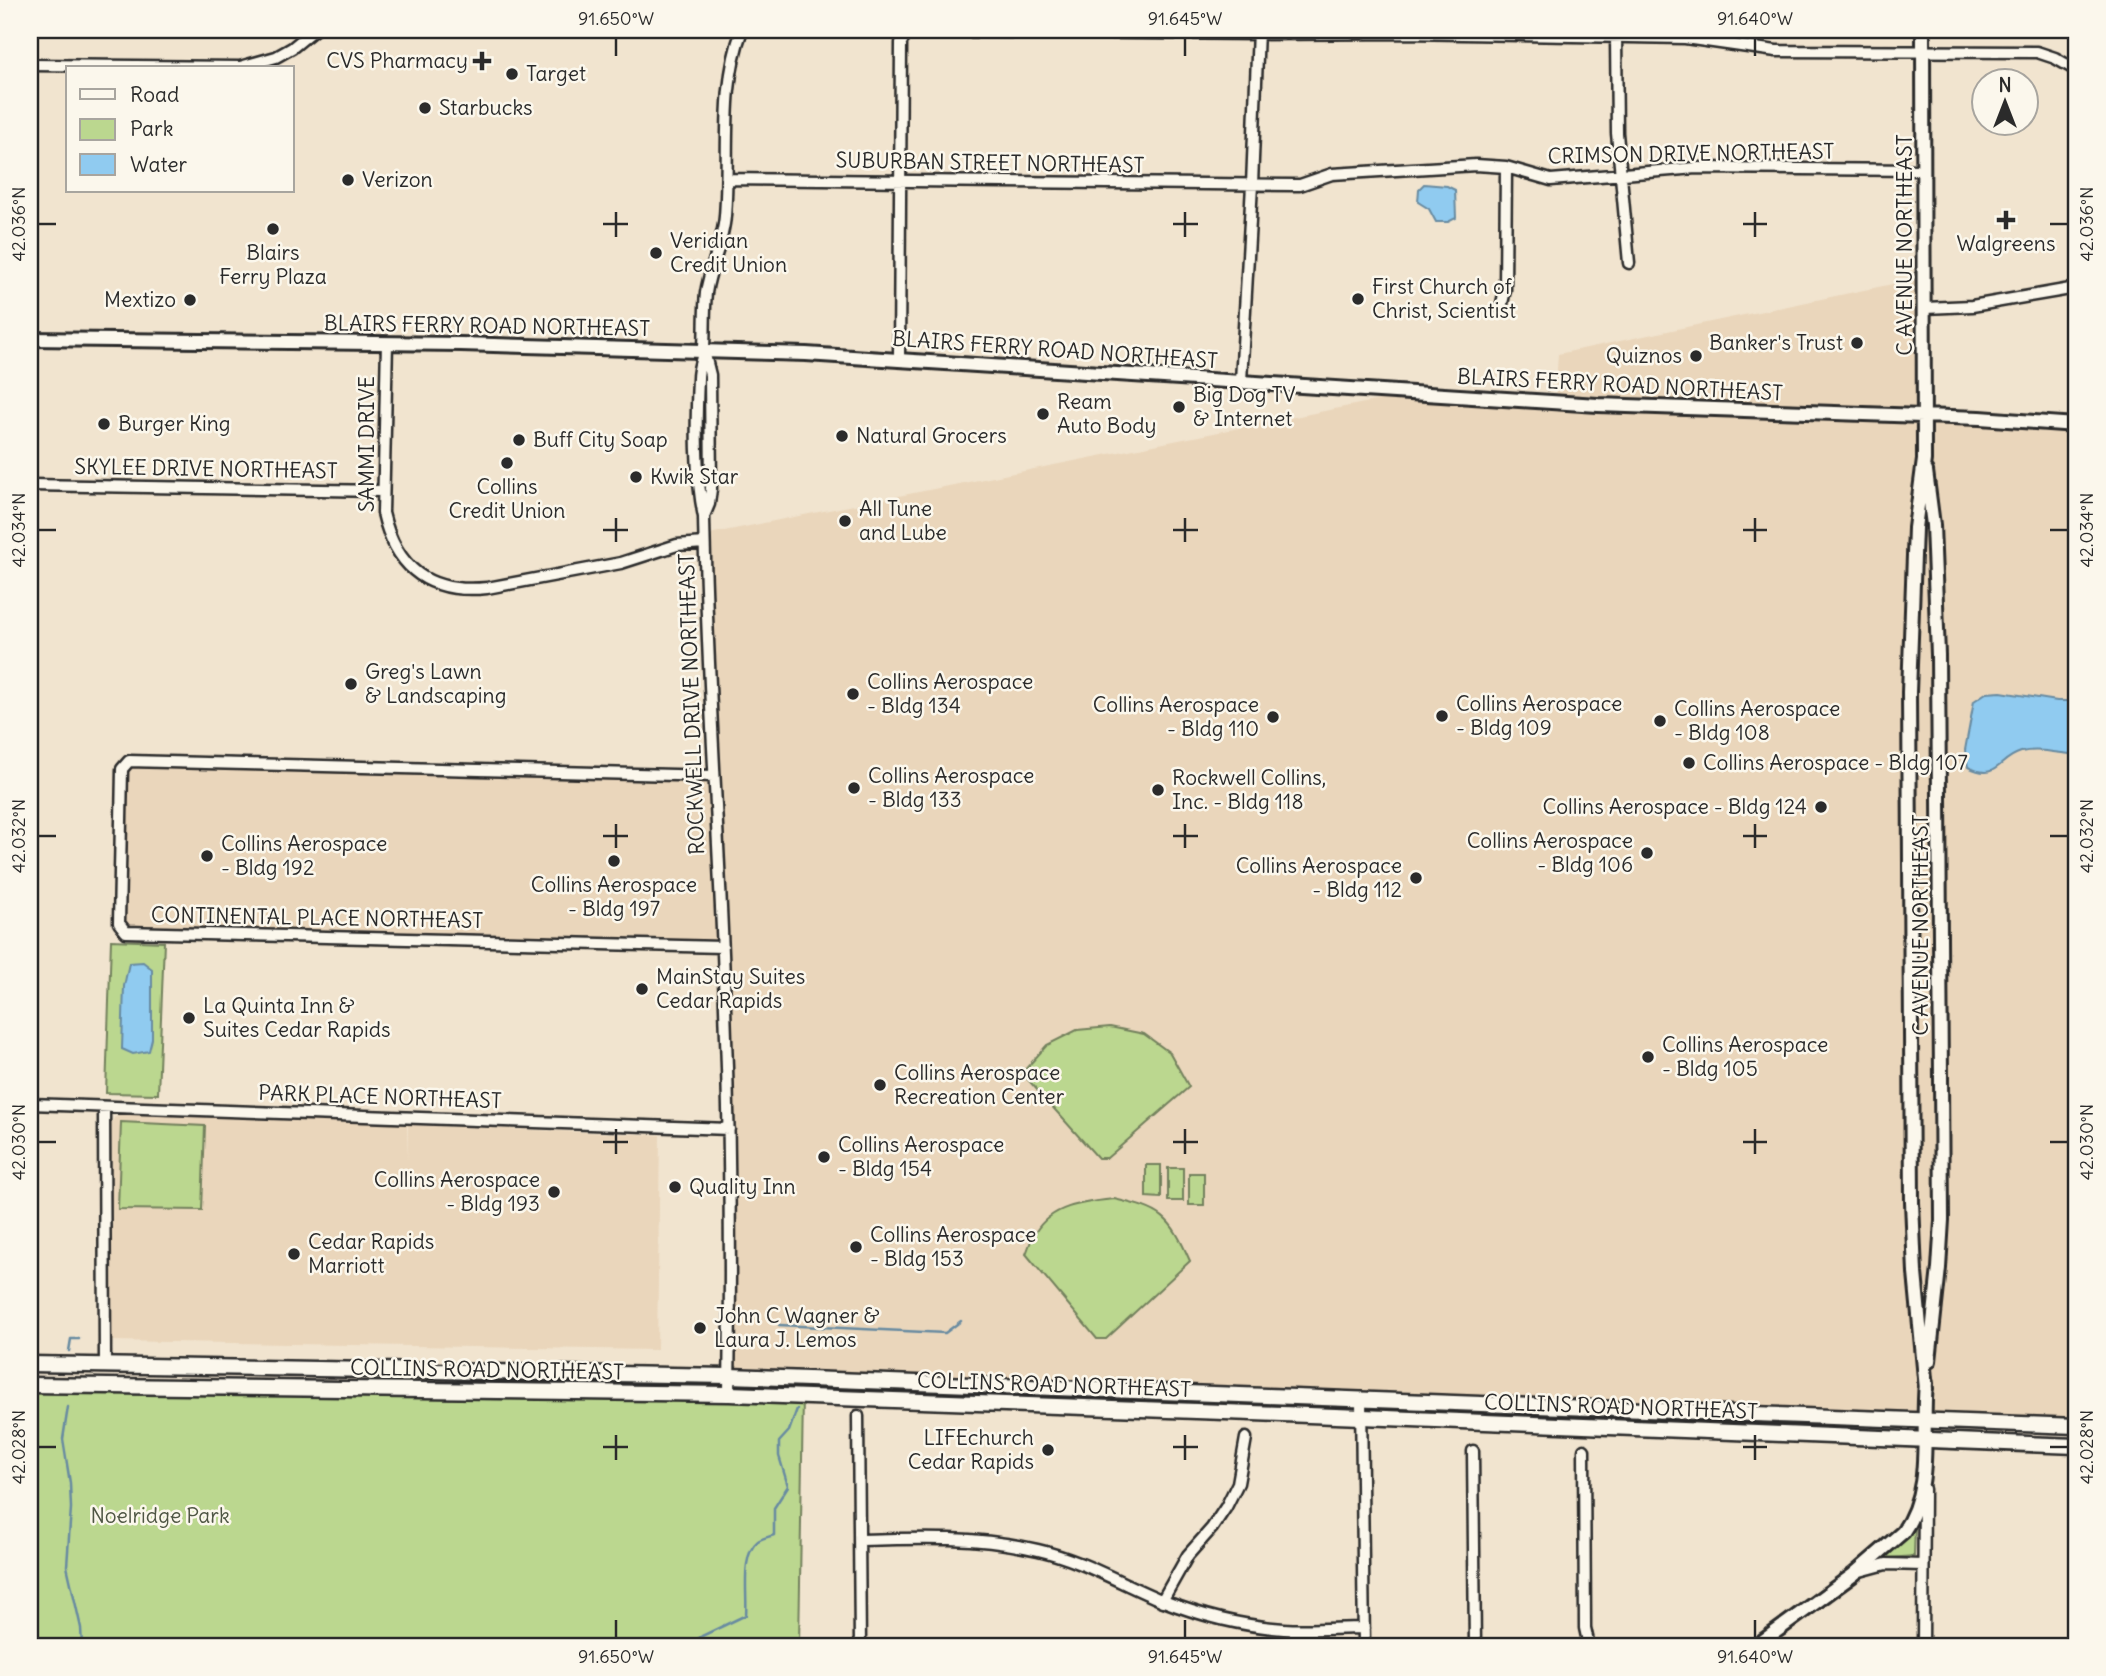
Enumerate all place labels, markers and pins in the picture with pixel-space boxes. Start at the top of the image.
place label: CVS Pharmacy [326,47,468,74]
marker: CVS Pharmacy [474,53,490,69]
place label: Target [526,60,586,87]
marker: Target [504,66,520,82]
place label: Starbucks [439,94,533,121]
marker: Starbucks [417,100,433,116]
place label: Verizon [362,166,433,193]
marker: Verizon [340,172,356,188]
marker: Walgreens [1998,212,2014,228]
marker: Blairs Ferry Plaza [265,221,281,237]
place label: Veridian Credit Union [670,227,787,278]
place label: Walgreens [1956,230,2056,257]
place label: Blairs Ferry Plaza [219,239,327,290]
marker: Veridian Credit Union [648,245,664,261]
place label: First Church of Christ, Scientist [1372,273,1516,324]
place label: Mextizo [104,286,176,313]
marker: First Church of Christ, Scientist [1350,291,1366,307]
marker: Mextizo [182,292,198,308]
place label: Banker's Trust [1709,329,1843,356]
marker: Banker's Trust [1849,335,1865,351]
place label: Quiznos [1606,342,1682,369]
marker: Quiznos [1688,348,1704,364]
place label: Big Dog TV & Internet [1193,381,1296,432]
place label: Ream Auto Body [1057,388,1156,439]
marker: Big Dog TV & Internet [1171,399,1187,415]
marker: Ream Auto Body [1035,406,1051,422]
place label: Burger King [118,410,231,437]
marker: Burger King [96,416,112,432]
place label: Natural Grocers [856,422,1007,449]
place label: Buff City Soap [533,426,668,453]
marker: Natural Grocers [834,428,850,444]
marker: Buff City Soap [511,432,527,448]
marker: Collins Credit Union [499,455,515,471]
place label: Kwik Star [650,463,739,490]
marker: Kwik Star [628,469,644,485]
place label: Collins Credit Union [448,473,566,524]
place label: All Tune and Lube [859,495,947,546]
marker: All Tune and Lube [837,513,853,529]
place label: Greg's Lawn & Landscaping [365,658,506,709]
place label: Collins Aerospace - Bldg 134 [867,668,1033,719]
marker: Greg's Lawn & Landscaping [343,676,359,692]
marker: Collins Aerospace - Bldg 134 [845,686,861,702]
place label: Collins Aerospace - Bldg 109 [1456,690,1622,741]
place label: Collins Aerospace - Bldg 110 [1093,691,1259,742]
place label: Collins Aerospace - Bldg 108 [1674,695,1840,746]
marker: Collins Aerospace - Bldg 109 [1434,708,1450,724]
marker: Collins Aerospace - Bldg 110 [1265,709,1281,725]
marker: Collins Aerospace - Bldg 108 [1652,713,1668,729]
place label: Collins Aerospace - Bldg 107 [1703,749,1968,776]
marker: Collins Aerospace - Bldg 107 [1681,755,1697,771]
place label: Collins Aerospace - Bldg 133 [868,762,1034,813]
place label: Rockwell Collins, Inc. - Bldg 118 [1172,764,1326,815]
marker: Collins Aerospace - Bldg 133 [846,780,862,796]
marker: Rockwell Collins, Inc. - Bldg 118 [1150,782,1166,798]
place label: Collins Aerospace - Bldg 124 [1543,793,1807,820]
marker: Collins Aerospace - Bldg 124 [1813,799,1829,815]
place label: Collins Aerospace - Bldg 106 [1467,827,1633,878]
place label: Collins Aerospace - Bldg 192 [221,830,387,881]
marker: Collins Aerospace - Bldg 106 [1639,845,1655,861]
marker: Collins Aerospace - Bldg 192 [199,848,215,864]
place label: Collins Aerospace - Bldg 112 [1236,852,1402,903]
marker: Collins Aerospace - Bldg 197 [606,853,622,869]
marker: Collins Aerospace - Bldg 112 [1408,870,1424,886]
place label: Collins Aerospace - Bldg 197 [531,871,697,922]
place label: MainStay Suites Cedar Rapids [656,963,805,1014]
marker: MainStay Suites Cedar Rapids [634,981,650,997]
place label: La Quinta Inn & Suites Cedar Rapids [203,992,391,1043]
marker: La Quinta Inn & Suites Cedar Rapids [181,1010,197,1026]
place label: Collins Aerospace - Bldg 105 [1662,1031,1828,1082]
marker: Collins Aerospace - Bldg 105 [1640,1049,1656,1065]
place label: Collins Aerospace Recreation Center [894,1059,1065,1110]
marker: Collins Aerospace Recreation Center [872,1077,888,1093]
place label: Collins Aerospace - Bldg 154 [838,1131,1004,1182]
marker: Collins Aerospace - Bldg 154 [816,1149,832,1165]
place label: Collins Aerospace - Bldg 193 [374,1166,540,1217]
place label: Quality Inn [689,1173,796,1200]
marker: Quality Inn [667,1179,683,1195]
marker: Collins Aerospace - Bldg 193 [546,1184,562,1200]
place label: Collins Aerospace - Bldg 153 [870,1221,1036,1272]
place label: Cedar Rapids Marriott [308,1228,434,1279]
marker: Collins Aerospace - Bldg 153 [848,1239,864,1255]
marker: Cedar Rapids Marriott [286,1246,302,1262]
place label: John C Wagner & Laura J. Lemos [714,1302,880,1353]
marker: John C Wagner & Laura J. Lemos [692,1320,708,1336]
place label: LIFEchurch Cedar Rapids [908,1424,1034,1475]
marker: LIFEchurch Cedar Rapids [1040,1442,1056,1458]

